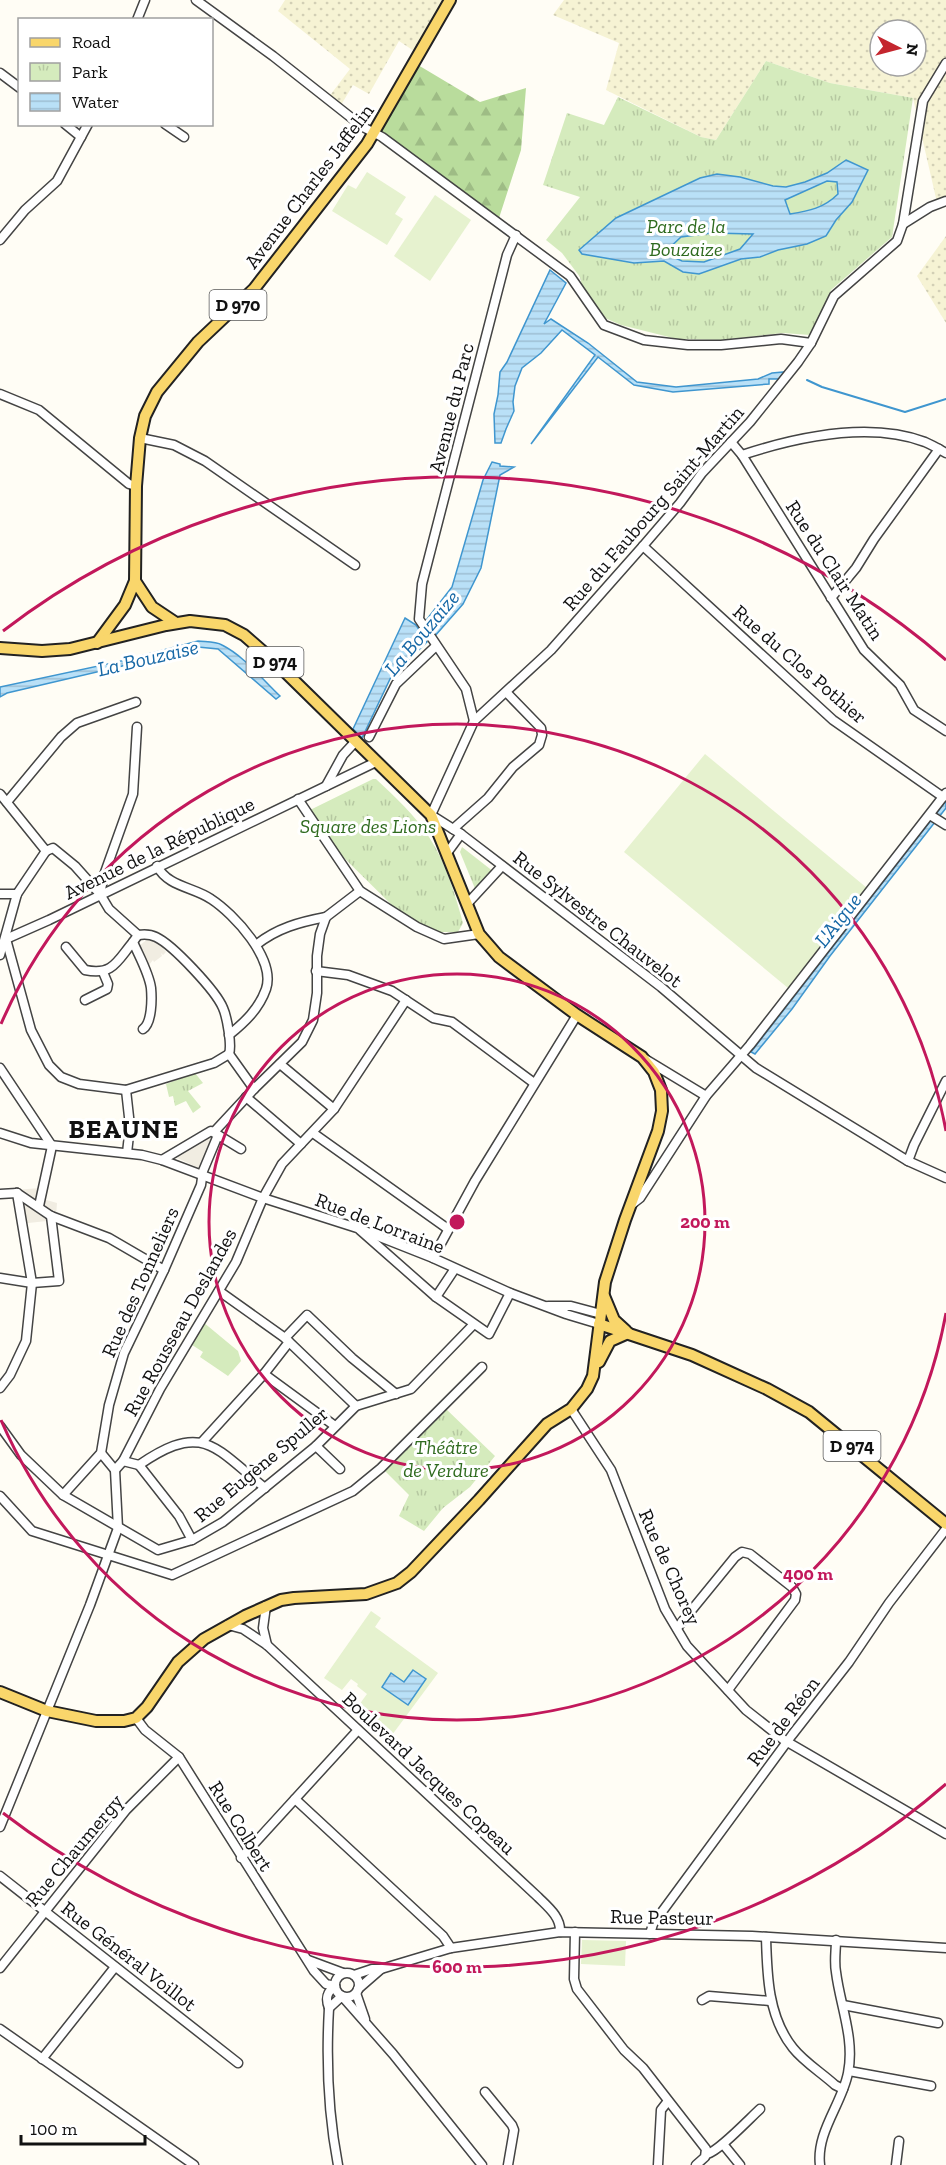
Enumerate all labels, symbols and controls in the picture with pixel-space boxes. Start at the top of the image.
legend [18,18,213,126]
north arrow [868,18,928,78]
text: Road [72,31,111,53]
text: N [902,42,923,57]
text: Park [72,61,108,83]
text: Water [72,91,119,113]
street label: Avenue Charles Jaffelin [239,99,379,273]
park label: Parc de la Bouzaize [646,214,726,261]
road number: D 970 [210,290,266,320]
street label: Avenue du Parc [423,340,479,476]
street label: Rue du Faubourg Saint-Martin [558,400,749,615]
street label: Rue du Clair Matin [781,496,889,645]
water label: La Bouzaize [379,585,465,680]
street label: Rue du Clos Pothier [728,599,872,729]
water label: La Bouzaise [95,634,201,681]
road number: D 974 [246,647,304,677]
street label: Avenue de la République [60,791,258,905]
park label: Square des Lions [300,814,436,838]
street label: Rue Sylvestre Chauvelot [509,846,688,993]
water label: L'Aigue [809,888,866,952]
district label: BEAUNE [68,1113,180,1145]
street label: Rue de Lorraine [312,1187,448,1259]
street label: Rue des Tonneliers [96,1203,184,1361]
text: 200 m [680,1211,730,1233]
centre of rings [447,1212,467,1232]
street label: Rue Rousseau Deslandes [118,1224,242,1420]
street label: Rue Eugène Spuller [189,1401,333,1527]
road number: D 974 [824,1431,880,1461]
park label: Théâtre de Verdure [403,1435,489,1482]
street label: Rue de Chorey [634,1505,707,1629]
text: 400 m [783,1563,833,1585]
street label: Rue de Réon [742,1671,825,1770]
street label: Boulevard Jacques Copeau [337,1687,521,1859]
street label: Rue Colbert [204,1776,278,1876]
street label: Rue Chaumergy [20,1789,128,1911]
street label: Rue Général Voillot [57,1896,202,2016]
street label: Rue Pasteur [610,1904,714,1930]
text: 600 m [432,1956,482,1978]
scale bar [21,2108,146,2146]
text: 100 m [30,2118,78,2140]

